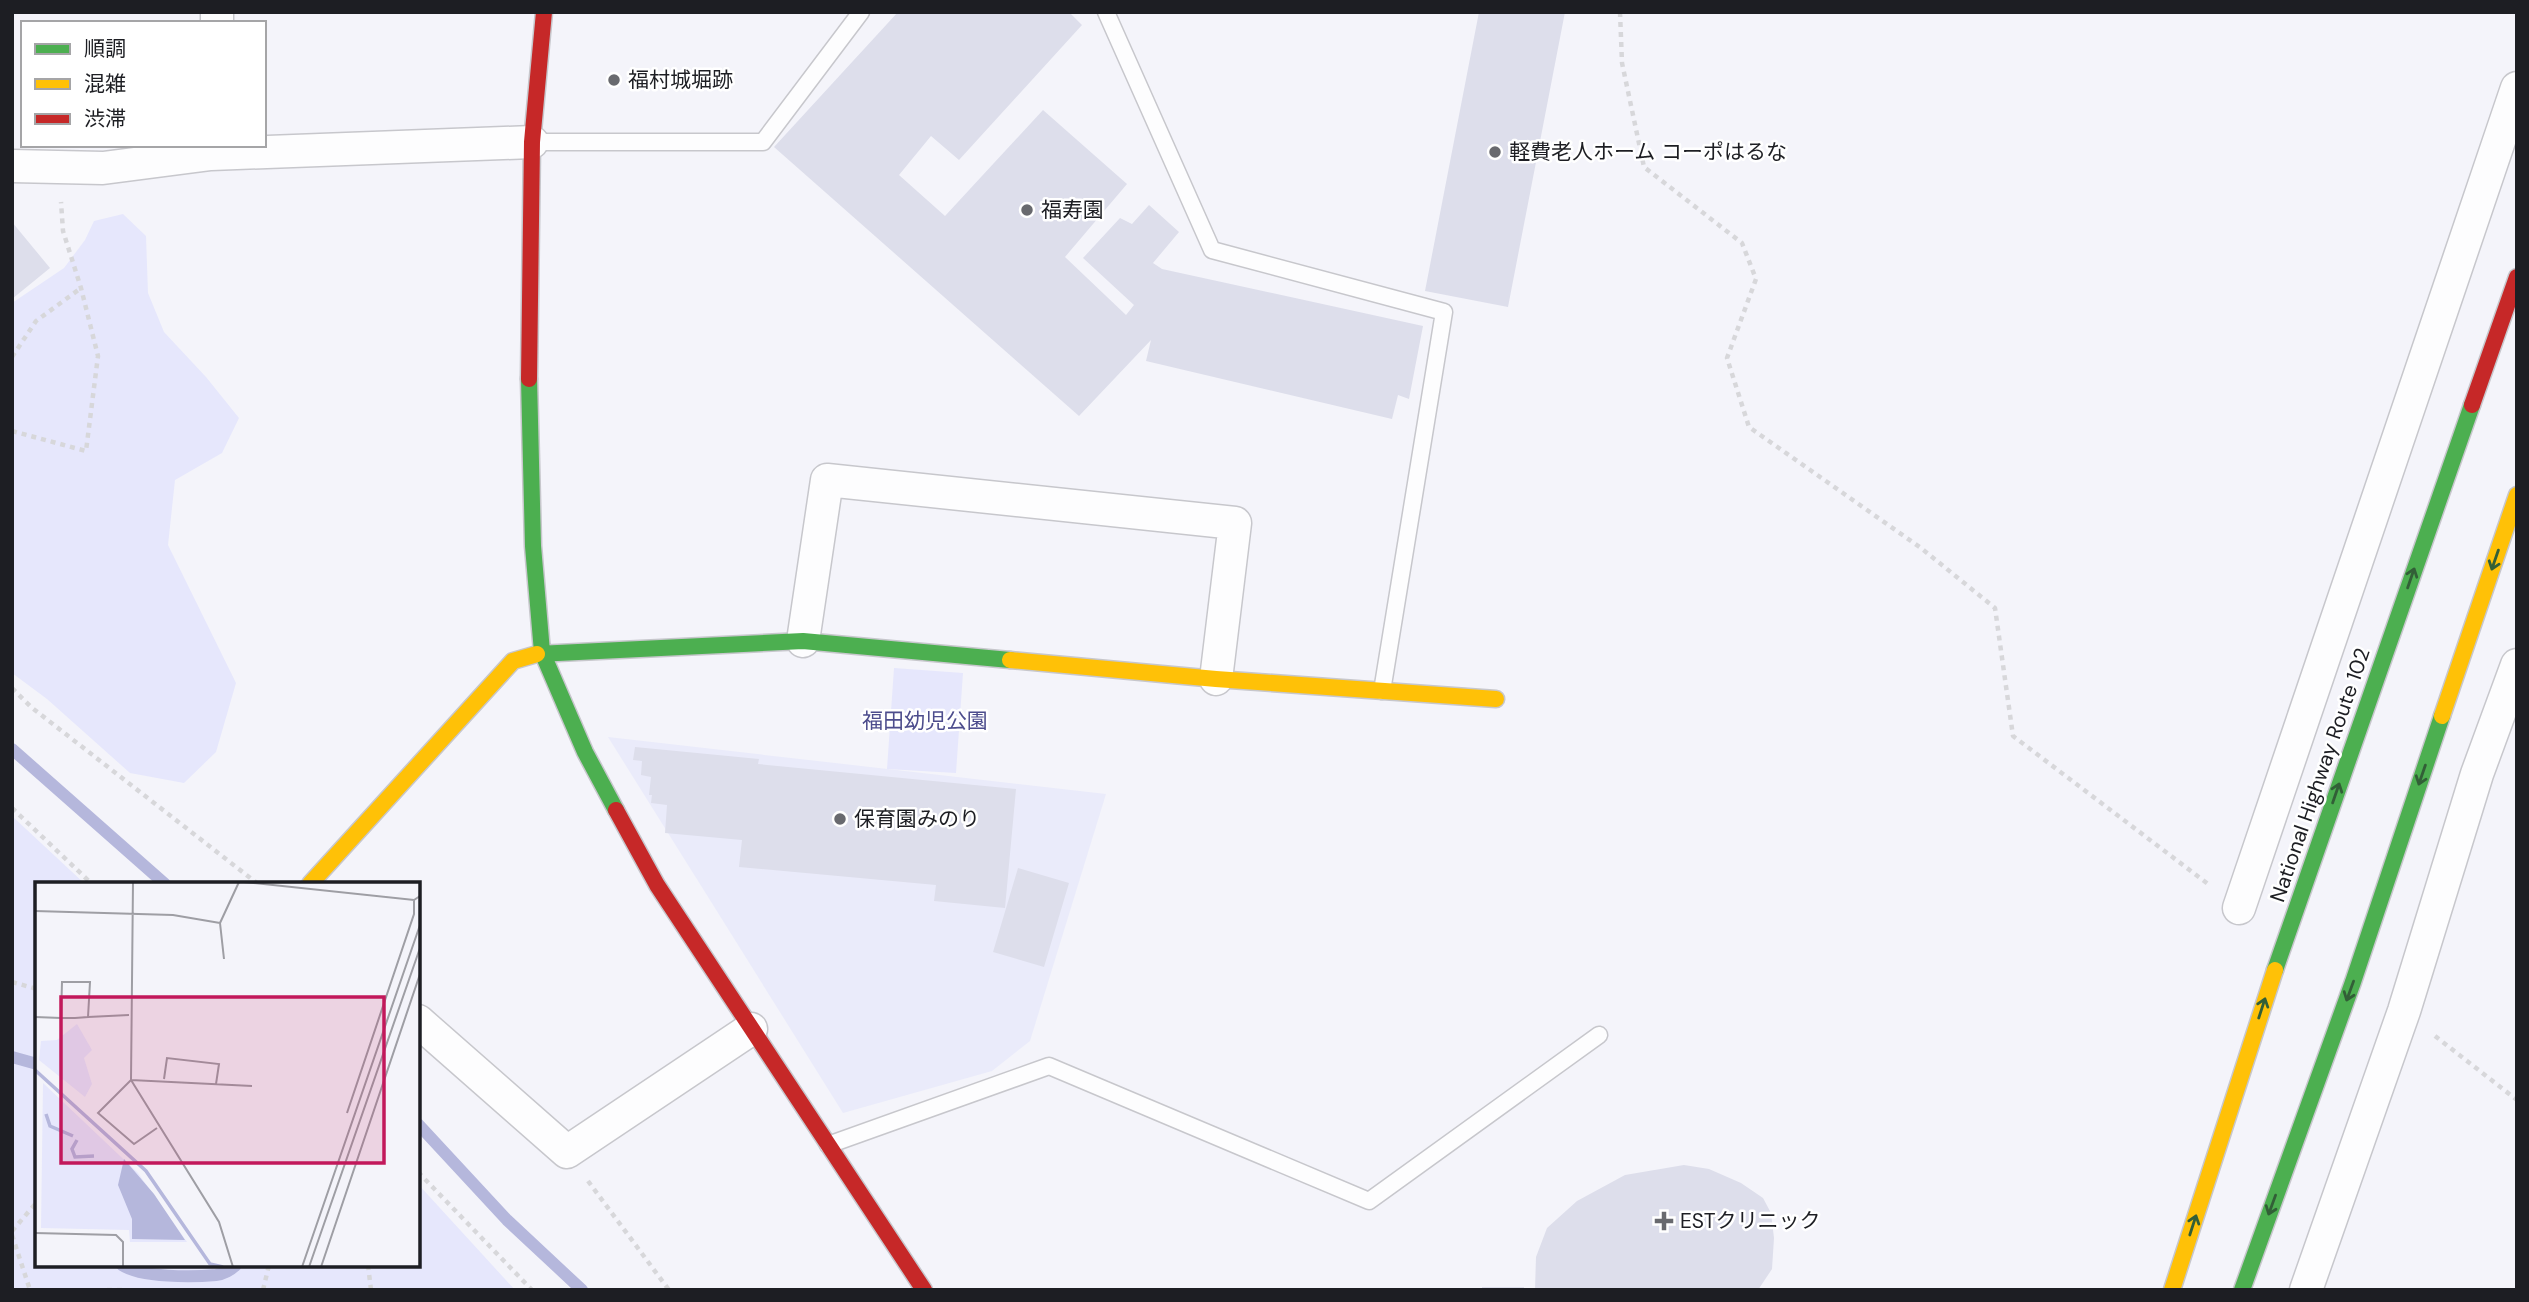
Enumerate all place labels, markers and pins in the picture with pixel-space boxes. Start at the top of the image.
place label: 福村城堀跡 [628,66,733,94]
marker: 福村城堀跡 [606,72,622,88]
place label: 軽費老人ホーム コーポはるな [1509,138,1787,166]
marker: 軽費老人ホーム コーポはるな [1487,144,1503,160]
place label: 福寿園 [1041,196,1104,224]
marker: 福寿園 [1019,202,1035,218]
place label: 保育園みのり [854,805,980,833]
marker: 保育園みのり [832,811,848,827]
place label: ESTクリニック [1680,1207,1820,1235]
marker: ESTクリニック [1654,1211,1674,1231]

